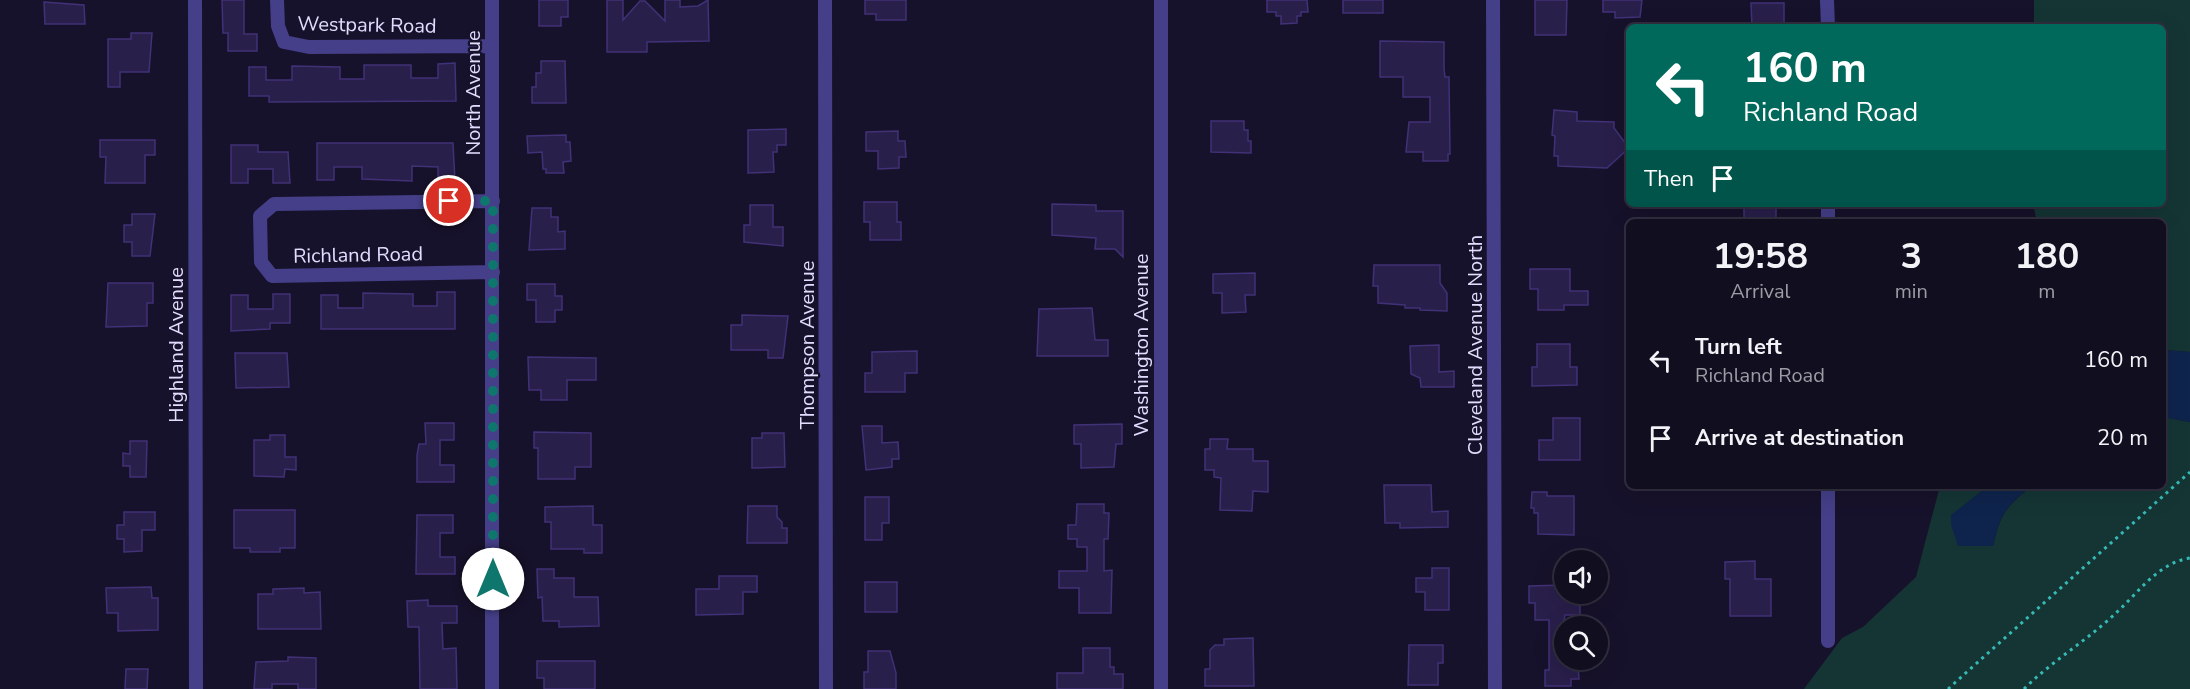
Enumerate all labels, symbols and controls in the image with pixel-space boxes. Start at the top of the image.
street label: Westpark Road [297,10,437,40]
street label: North Avenue [460,30,487,156]
text: 160 m [1743,40,1867,97]
icon: left [1644,48,1722,126]
text: Richland Road [1743,94,1918,131]
icon: arrive [1706,162,1739,195]
text: Then [1644,164,1694,194]
pin [423,175,474,226]
icon: arrive [432,184,465,217]
text: 19:58 [1713,232,1808,281]
text: 3 [1900,232,1922,281]
text: 180 [2014,232,2079,281]
street label: Cleveland Avenue North [1462,235,1489,455]
street label: Richland Road [293,240,423,270]
street label: Washington Avenue [1128,254,1155,436]
street label: Thompson Avenue [794,261,821,429]
street label: Highland Avenue [163,267,190,423]
text: Arrival [1730,278,1790,305]
text: min [1895,278,1928,305]
text: m [2038,278,2055,305]
text: Turn left [1695,332,1782,362]
icon: left [1644,344,1677,377]
text: 160 m [2084,345,2148,375]
text: Richland Road [1695,362,1825,389]
icon: arrive [1644,422,1677,455]
text: Arrive at destination [1695,423,1904,453]
text: 20 m [2097,423,2148,453]
position arrow [461,547,525,611]
map controls [1554,550,1608,670]
button: sound [1554,550,1608,604]
button: search [1554,616,1608,670]

